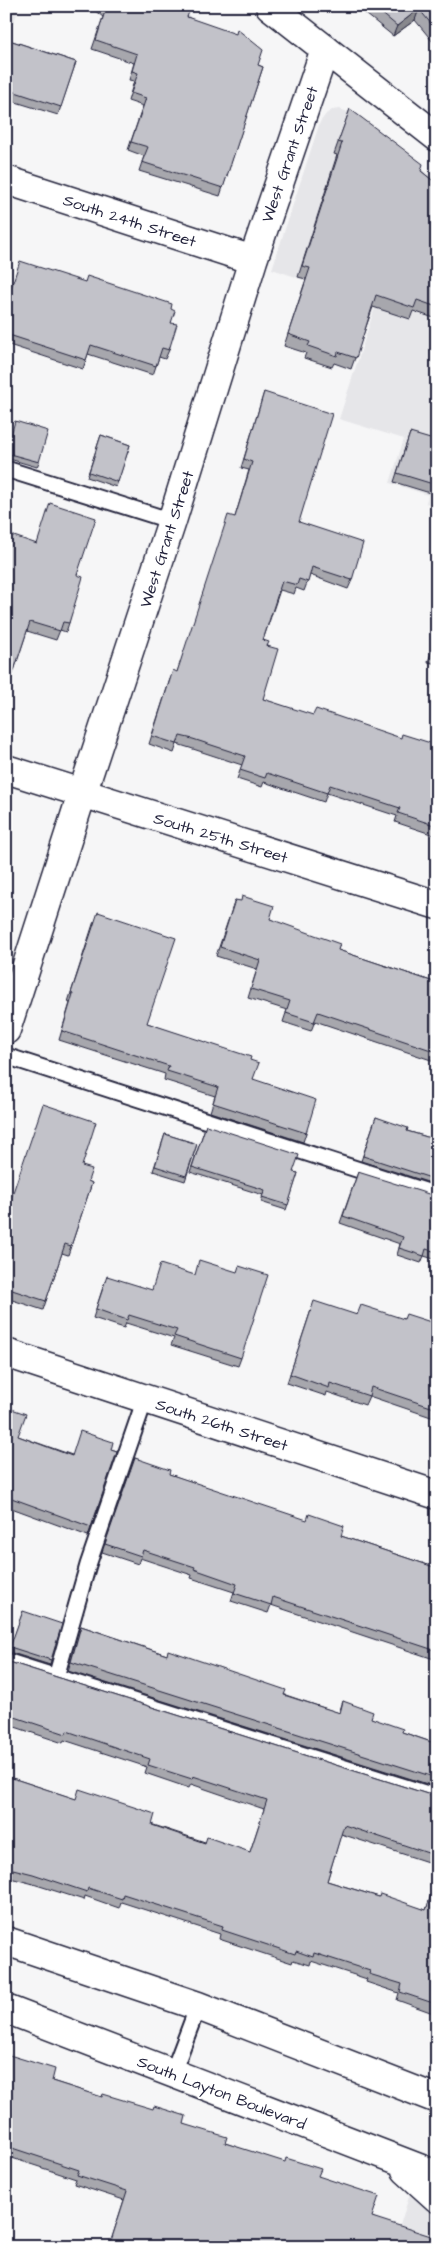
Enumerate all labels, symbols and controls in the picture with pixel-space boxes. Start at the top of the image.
street label: West Grant Street [256,83,324,225]
street label: South 24th Street [60,189,199,253]
street label: West Grant Street [134,467,200,611]
street label: South 25th Street [151,807,291,869]
street label: South 26th Street [153,1393,291,1457]
street label: South Layton Boulevard [134,2051,309,2136]

